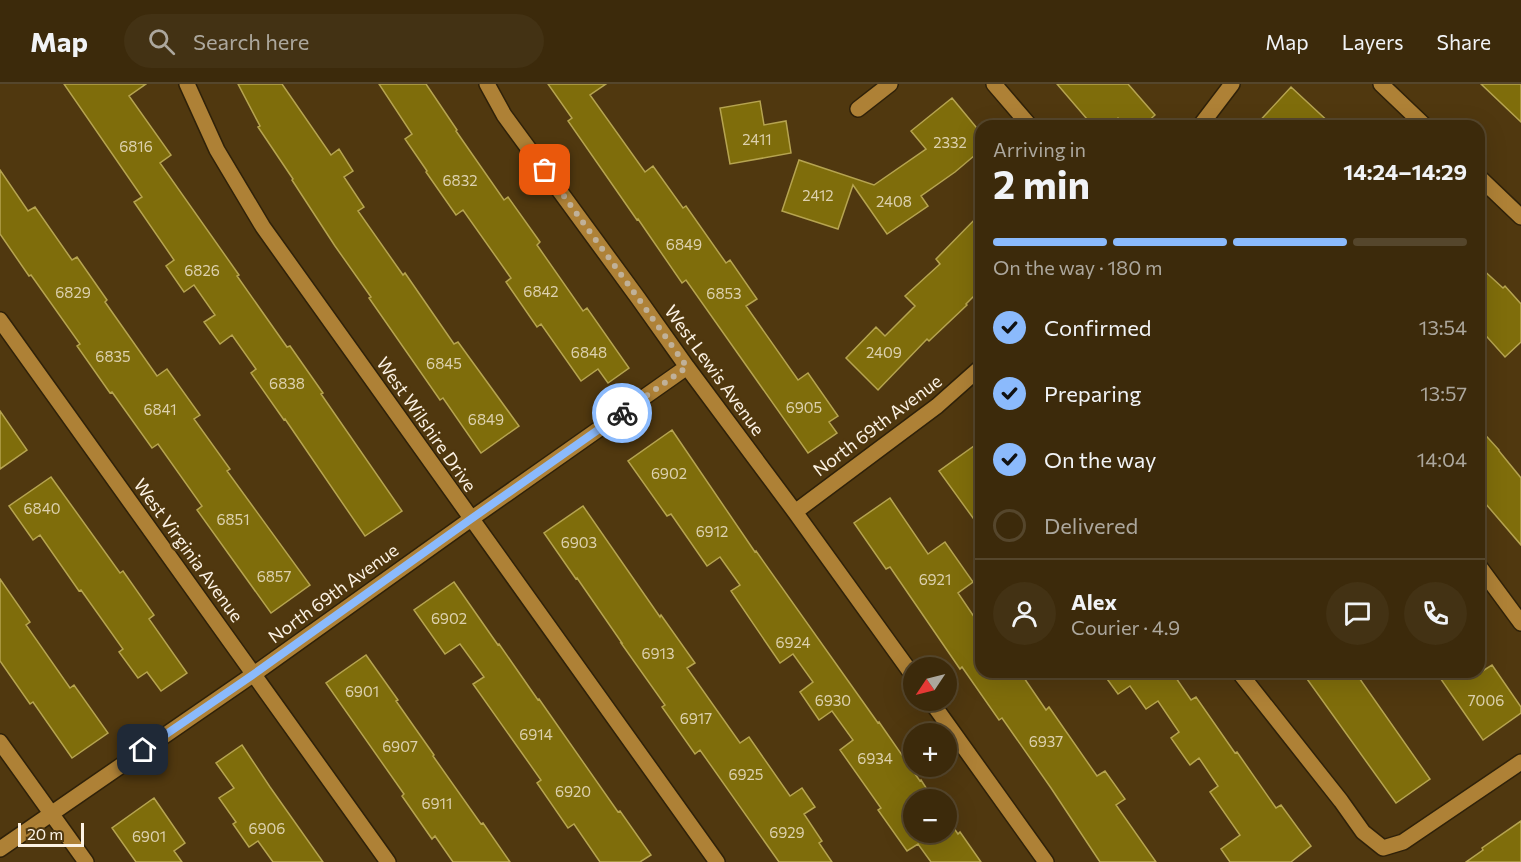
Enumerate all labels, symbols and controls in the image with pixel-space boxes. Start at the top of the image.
search box [124,14,544,68]
text: Map [30,24,88,58]
icon: search [145,25,178,58]
text: Search here [193,28,309,55]
text: Map [1265,29,1309,54]
text: Layers [1342,29,1404,54]
text: Share [1437,29,1491,54]
house number: 2411 [742,130,772,148]
house number: 2332 [933,133,967,151]
house number: 6816 [119,137,153,155]
text: Arriving in [993,137,1086,161]
pin [519,144,570,195]
icon: bag [528,153,561,186]
text: 14:24–14:29 [1343,158,1467,185]
text: 2 min [993,159,1090,207]
house number: 6832 [442,171,478,189]
house number: 2412 [802,186,834,204]
house number: 2408 [876,192,912,210]
house number: 6849 [666,235,702,253]
text: On the way · 180 m [993,255,1162,279]
house number: 6826 [184,261,220,279]
house number: 6842 [523,282,559,300]
house number: 6829 [55,283,91,301]
house number: 6853 [706,284,742,302]
street label: West Lewis Avenue [660,301,770,439]
icon: check [993,311,1026,344]
text: Confirmed [1044,314,1151,341]
text: 13:54 [1419,315,1467,339]
house number: 6848 [571,343,607,361]
house number: 2409 [866,343,902,361]
house number: 6835 [95,347,131,365]
street label: West Wilshire Drive [372,352,482,496]
house number: 6845 [426,354,462,372]
street label: North 69th Avenue [808,369,946,481]
house number: 6838 [269,374,305,392]
icon: check [993,377,1026,410]
text: Preparing [1044,380,1141,407]
text: 13:57 [1420,381,1467,405]
courier [592,383,652,443]
icon: bike [606,397,639,430]
house number: 6905 [786,398,822,416]
house number: 6841 [143,400,177,418]
house number: 6849 [468,410,504,428]
icon: check [993,443,1026,476]
text: On the way [1044,446,1156,473]
text: 14:04 [1417,447,1467,471]
house number: 6902 [651,464,687,482]
street label: West Virginia Avenue [130,474,248,626]
house number: 6840 [24,499,61,517]
house number: 6851 [216,510,250,528]
text: Delivered [1044,512,1138,539]
house number: 6912 [696,522,728,540]
house number: 6903 [561,533,597,551]
street label: North 69th Avenue [264,538,402,648]
house number: 6857 [257,567,291,585]
house number: 6921 [919,570,951,588]
button: person [993,582,1056,645]
button: chat [1326,582,1389,645]
button: phone [1404,582,1467,645]
text: Alex [1071,588,1117,615]
house number: 6902 [431,609,467,627]
text: Courier · 4.9 [1071,615,1180,639]
house number: 6924 [775,633,811,651]
house number: 6913 [642,644,675,662]
north arrow [903,657,957,711]
map controls [903,657,957,843]
house number: 6901 [345,682,379,700]
house number: 6930 [815,691,851,709]
house number: 7006 [1468,691,1504,709]
house number: 6917 [680,709,712,727]
button: + [903,723,957,777]
pin [117,724,168,775]
house number: 6914 [519,725,553,743]
house number: 6937 [1029,732,1063,750]
icon: home [126,733,159,766]
house number: 6907 [382,737,418,755]
house number: 6934 [857,749,893,767]
house number: 6925 [729,765,763,783]
house number: 6920 [555,782,591,800]
button: − [903,789,957,843]
house number: 6911 [422,794,452,812]
house number: 6906 [249,819,285,837]
scale bar [18,820,84,848]
house number: 6929 [769,823,805,841]
text: 20 m [27,824,63,843]
house number: 6901 [132,827,166,845]

